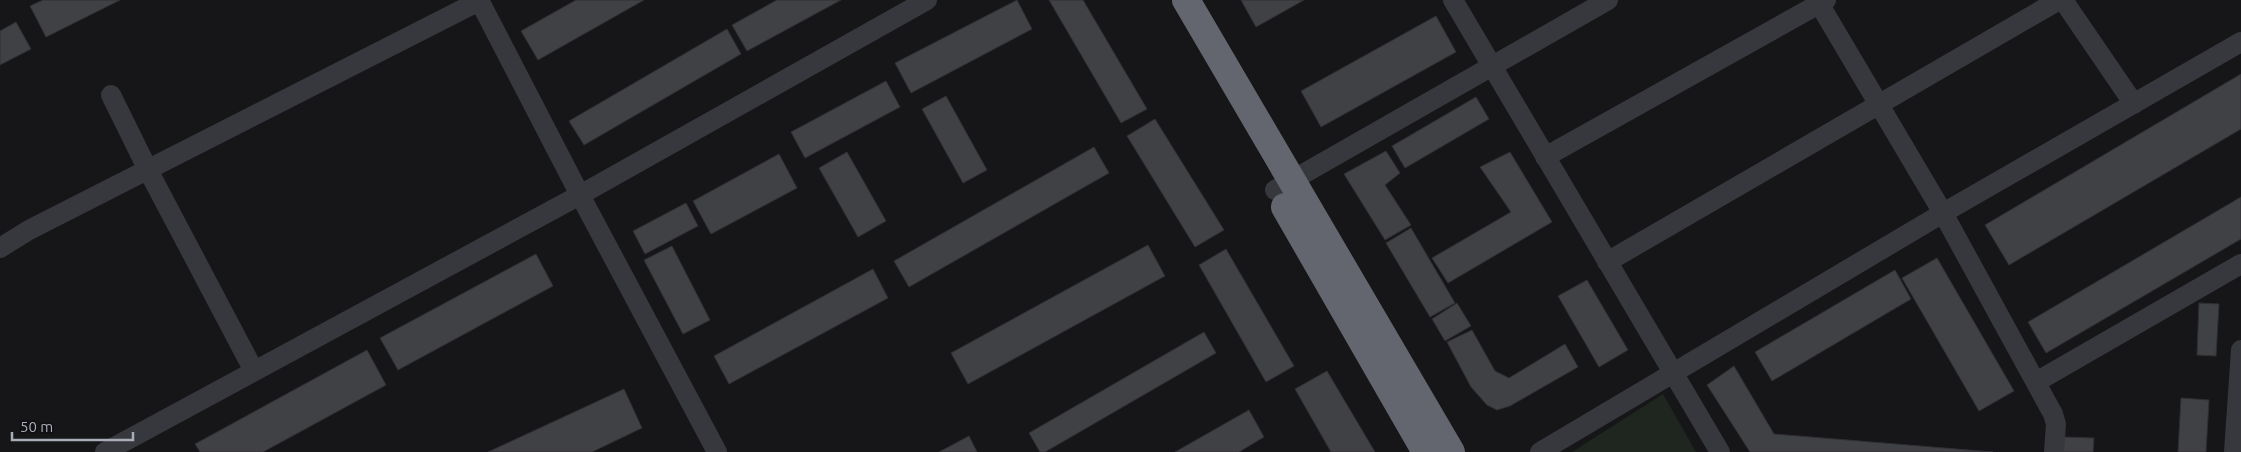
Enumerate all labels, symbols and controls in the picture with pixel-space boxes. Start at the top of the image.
scale bar [12,410,134,442]
text: 50 m [20,418,53,435]

